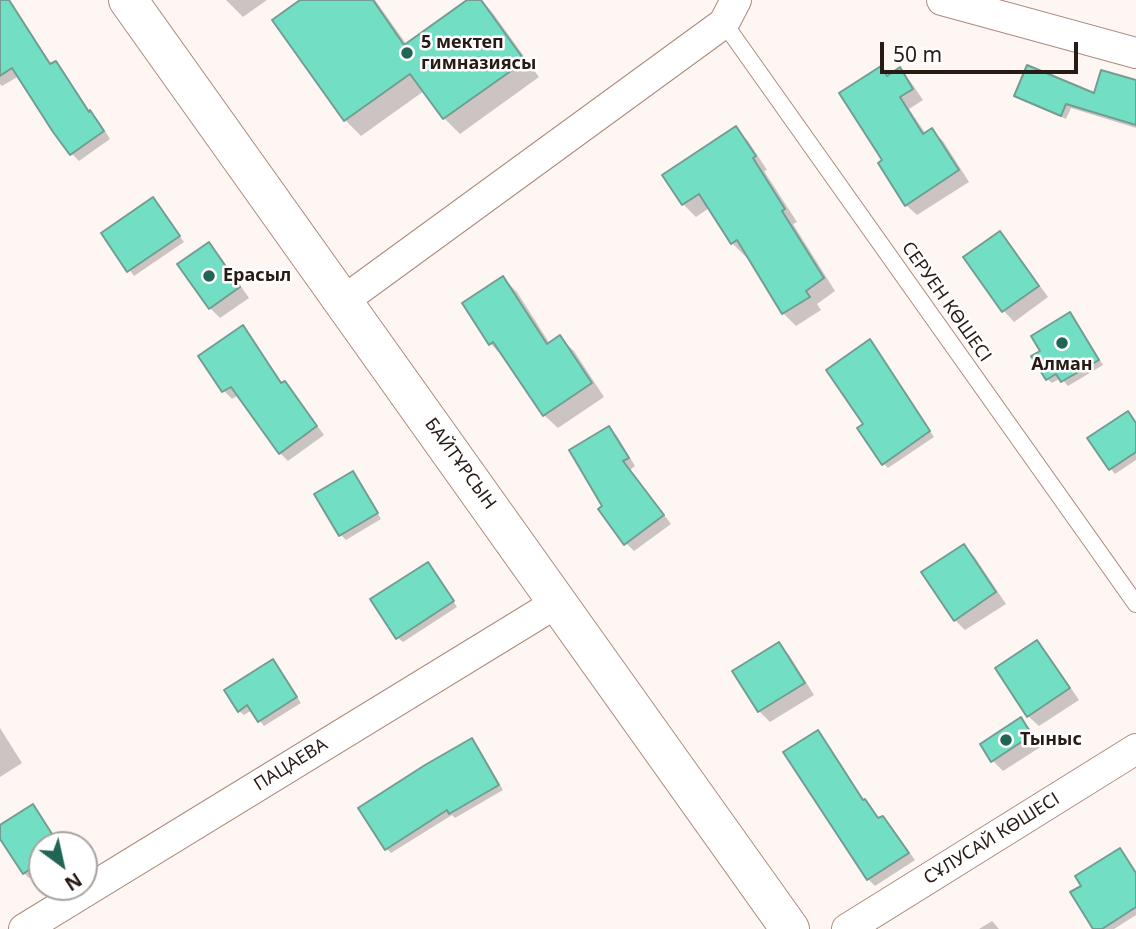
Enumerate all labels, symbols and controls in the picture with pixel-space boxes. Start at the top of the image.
scale bar [884,28,1082,72]
place label: 5 мектеп гимназиясы [421,32,536,74]
text: 50 m [893,40,942,68]
marker: 5 мектеп гимназиясы [399,45,415,61]
street label: СЕРУЕН КӨШЕСІ [897,238,995,366]
place label: Ерасыл [223,265,291,287]
marker: Ерасыл [201,268,217,284]
marker: Алман [1054,335,1070,351]
place label: Алман [1031,354,1093,376]
street label: БАЙТҰРСЫН [420,414,500,514]
place label: Тыныс [1020,729,1082,751]
marker: Тыныс [998,732,1014,748]
street label: ПАЦАЕВА [250,734,332,796]
street label: СҰЛУСАЙ КӨШЕСІ [920,788,1064,890]
north arrow [28,831,98,901]
text: N [60,867,87,897]

